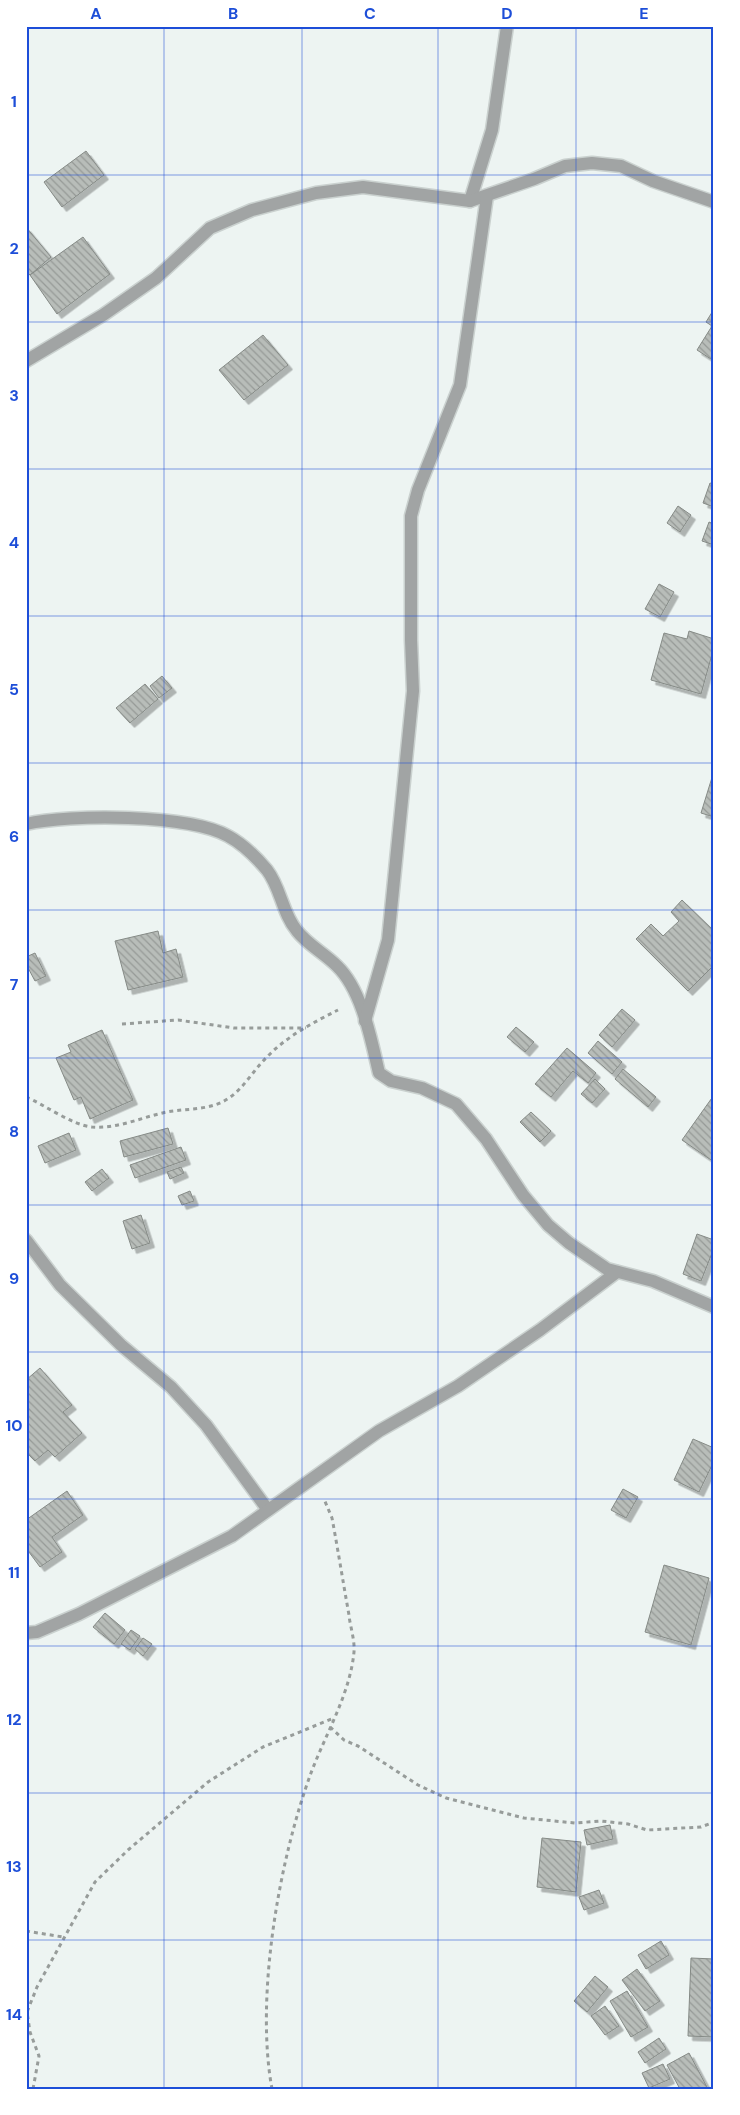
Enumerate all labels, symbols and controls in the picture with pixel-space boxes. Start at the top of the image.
text: A [90,3,102,24]
text: B [228,3,238,24]
text: C [364,3,376,24]
text: D [501,3,513,24]
text: E [639,3,649,24]
text: 1 [11,91,17,112]
text: 2 [9,238,19,259]
text: 3 [9,385,19,406]
text: 4 [9,532,19,553]
text: 5 [9,679,19,700]
text: 6 [9,826,19,847]
text: 7 [10,974,19,995]
text: 8 [9,1121,19,1142]
text: 9 [9,1268,19,1289]
text: 10 [5,1415,23,1436]
text: 11 [8,1562,20,1583]
text: 12 [6,1709,22,1730]
text: 13 [6,1856,22,1877]
text: 14 [6,2004,22,2025]

